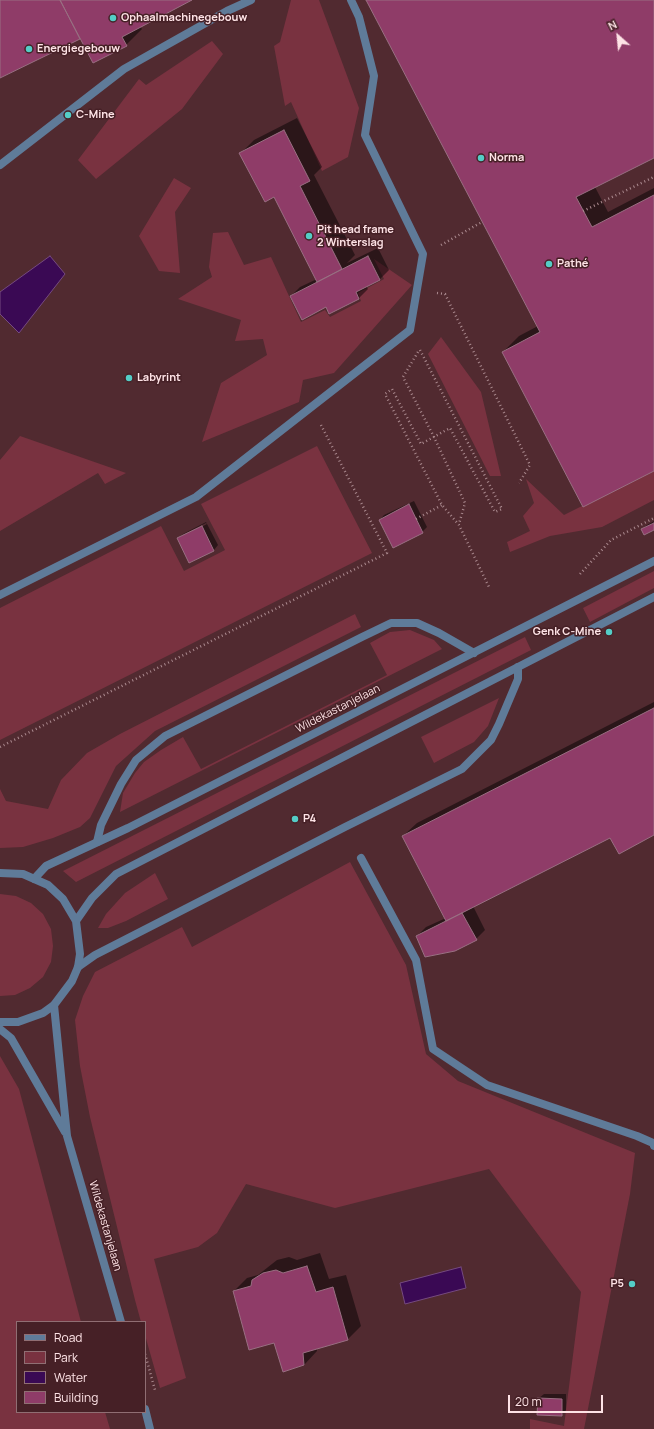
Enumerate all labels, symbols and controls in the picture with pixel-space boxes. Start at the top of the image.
place label: Ophaalmachinegebouw [121,11,247,25]
marker: Ophaalmachinegebouw [108,13,118,23]
north arrow [598,16,638,56]
text: N [605,16,619,33]
place label: Energiegebouw [37,42,120,56]
marker: Energiegebouw [24,44,34,54]
place label: C-Mine [76,108,115,122]
marker: C-Mine [63,110,73,120]
place label: Norma [489,151,524,165]
marker: Norma [476,153,486,163]
place label: Pit head frame 2 Winterslag [317,223,394,249]
marker: Pit head frame 2 Winterslag [304,231,314,241]
place label: Pathé [557,257,588,271]
marker: Pathé [544,259,554,269]
place label: Labyrint [137,371,181,385]
marker: Labyrint [124,373,134,383]
place label: Genk C-Mine [533,625,601,639]
marker: Genk C-Mine [604,627,614,637]
street label: Wildekastanjelaan [294,682,382,736]
place label: P4 [303,812,316,826]
marker: P4 [290,814,300,824]
street label: Wildekastanjelaan [86,1179,124,1273]
place label: P5 [611,1277,624,1291]
marker: P5 [627,1279,637,1289]
legend [16,1321,146,1413]
text: Road [54,1329,82,1346]
text: Park [54,1349,78,1366]
text: Water [54,1369,87,1386]
scale bar [510,1387,605,1413]
text: Building [54,1389,98,1406]
text: 20 m [515,1393,542,1410]

